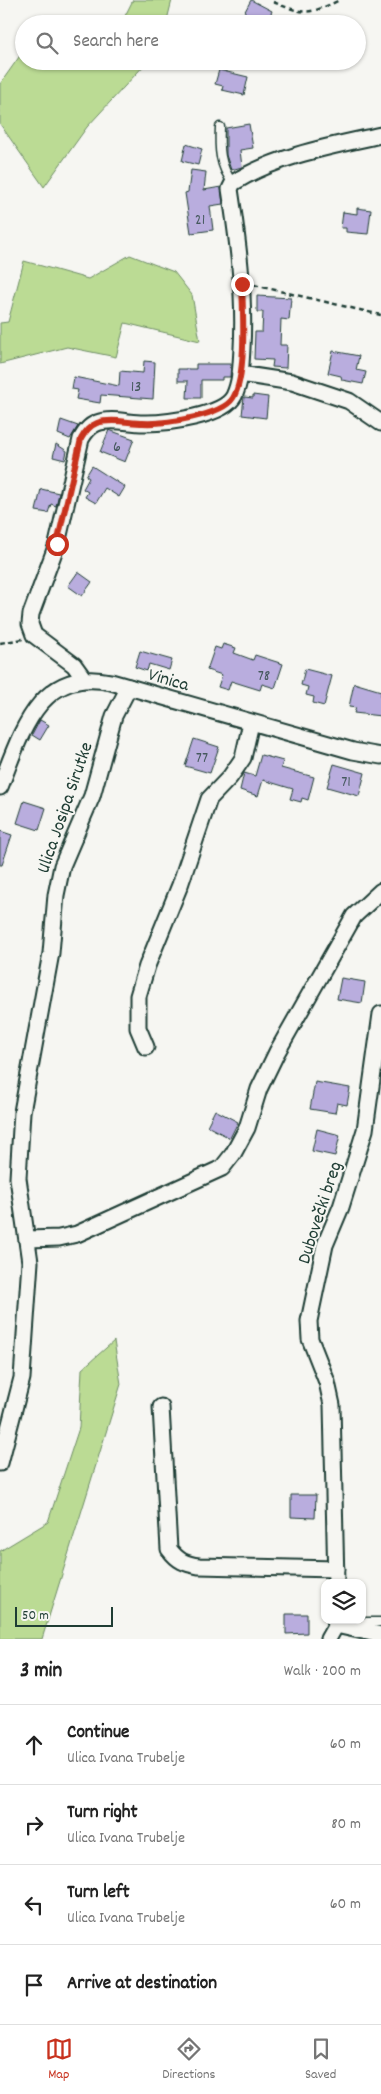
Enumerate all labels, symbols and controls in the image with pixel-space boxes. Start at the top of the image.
search box [15,15,366,70]
icon: search [33,29,61,57]
text: Search here [73,29,159,56]
house number: 21 [195,209,205,232]
route end [231,273,254,296]
house number: 13 [131,376,141,399]
house number: 6 [113,436,121,459]
route start [46,533,69,556]
street label: Vinica [144,663,193,700]
house number: 78 [258,665,270,688]
street label: Ulica Josipa Sirutke [31,739,101,877]
house number: 77 [196,747,208,770]
house number: 71 [341,771,351,794]
street label: Dubovečki breg [292,1158,351,1268]
map controls [321,1579,366,1624]
button: layers [321,1579,366,1624]
scale bar [15,1604,112,1627]
text: 50 m [22,1606,49,1626]
text: 3 min [20,1657,62,1687]
text: Walk · 200 m [284,1660,361,1683]
text: Continue [67,1720,129,1747]
icon: ahead [20,1731,48,1759]
text: 60 m [330,1733,361,1756]
text: Ulica Ivana Trubelje [67,1747,185,1770]
text: Turn right [67,1800,138,1827]
icon: right [20,1811,48,1839]
text: 80 m [331,1813,361,1836]
text: Ulica Ivana Trubelje [67,1827,185,1850]
text: Turn left [67,1880,130,1907]
icon: left [20,1891,48,1919]
text: 60 m [330,1893,361,1916]
text: Ulica Ivana Trubelje [67,1907,185,1930]
icon: arrive [20,1971,48,1999]
text: Arrive at destination [67,1971,217,1998]
tab: Map [45,2035,73,2085]
tab: Directions [162,2035,215,2085]
tab: Saved [305,2035,336,2085]

